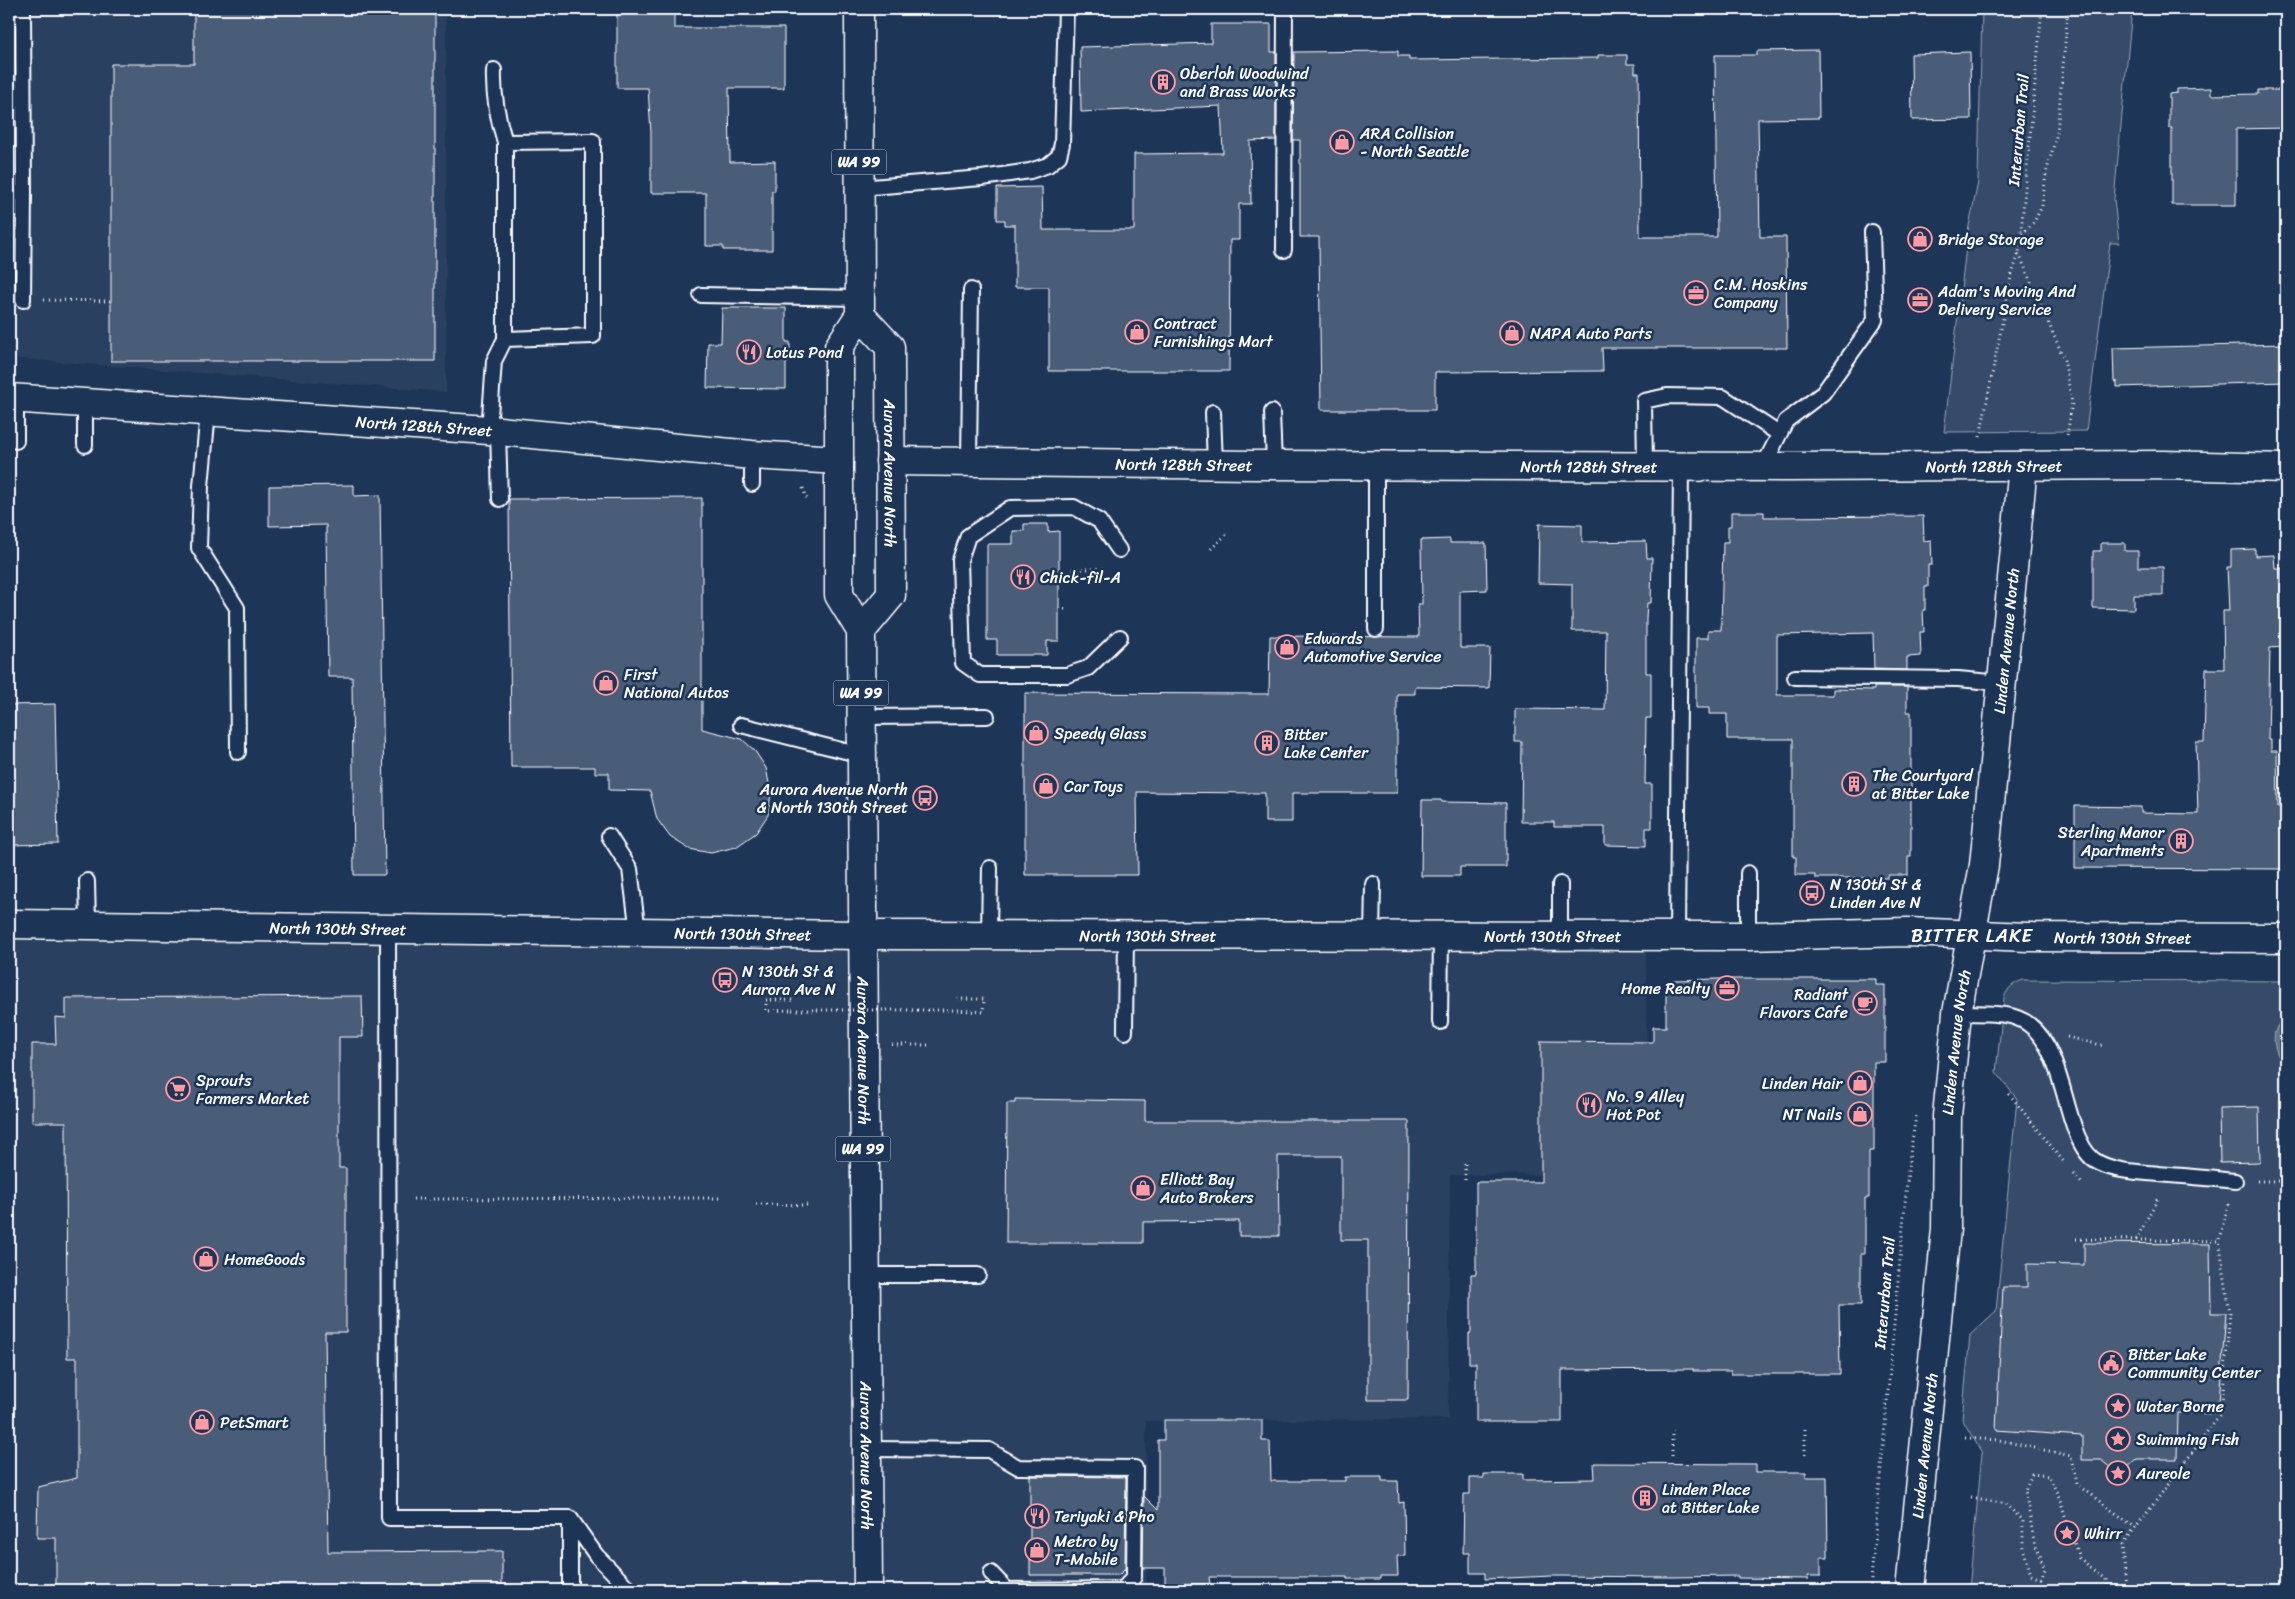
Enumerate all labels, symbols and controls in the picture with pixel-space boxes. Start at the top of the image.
place label: Oberloh Woodwind and Brass Works [1180,59,1310,106]
building icon: Oberloh Woodwind and Brass Works [1150,69,1176,95]
street label: Interurban Trail [1999,72,2038,188]
place label: ARA Collision - North Seattle [1359,119,1469,166]
shop icon: ARA Collision - North Seattle [1329,129,1355,155]
road number: WA 99 [832,150,886,174]
place label: Bridge Storage [1938,225,2044,254]
shop icon: Bridge Storage [1907,226,1933,252]
place label: C.M. Hoskins Company [1714,270,1808,317]
place label: Adam's Moving And Delivery Service [1937,277,2077,324]
office icon: C.M. Hoskins Company [1683,280,1709,306]
office icon: Adam's Moving And Delivery Service [1907,287,1933,313]
place label: Contract Furnishings Mart [1154,309,1273,356]
shop icon: Contract Furnishings Mart [1124,319,1150,345]
place label: NAPA Auto Parts [1530,319,1653,348]
shop icon: NAPA Auto Parts [1499,320,1525,346]
place label: Lotus Pond [766,338,845,367]
restaurant icon: Lotus Pond [736,339,762,365]
street label: Aurora Avenue North [875,398,905,547]
street label: North 128th Street [355,407,494,445]
street label: North 128th Street [1115,449,1253,480]
street label: North 128th Street [1520,452,1658,482]
street label: North 128th Street [1925,452,2063,481]
place label: Chick-fil-A [1040,563,1121,592]
restaurant icon: Chick-fil-A [1010,564,1036,590]
street label: Linden Avenue North [1985,567,2028,715]
place label: Edwards Automotive Service [1303,624,1441,671]
shop icon: Edwards Automotive Service [1274,634,1300,660]
place label: First National Autos [624,660,730,707]
shop icon: First National Autos [593,670,619,696]
road number: WA 99 [834,680,888,706]
place label: Speedy Glass [1054,719,1147,748]
shop icon: Speedy Glass [1023,720,1049,746]
place label: Bitter Lake Center [1284,720,1369,767]
building icon: Bitter Lake Center [1254,730,1280,756]
place label: The Courtyard at Bitter Lake [1872,761,1974,808]
building icon: The Courtyard at Bitter Lake [1841,771,1867,797]
place label: Car Toys [1064,772,1123,801]
shop icon: Car Toys [1033,773,1059,799]
place label: Aurora Avenue North & North 130th Street [757,775,908,822]
bus stop icon: Aurora Avenue North & North 130th Street [912,785,938,811]
place label: Sterling Manor Apartments [2058,818,2165,865]
building icon: Sterling Manor Apartments [2168,828,2194,854]
place label: N 130th St & Linden Ave N [1830,870,1921,917]
bus stop icon: N 130th St & Linden Ave N [1799,880,1825,906]
street label: North 130th Street [269,913,407,944]
street label: North 130th Street [674,919,812,949]
district label: BITTER LAKE [1911,919,2033,952]
street label: North 130th Street [1079,921,1217,950]
street label: North 130th Street [1484,922,1622,951]
street label: North 130th Street [2054,923,2191,953]
place label: N 130th St & Aurora Ave N [741,957,836,1004]
bus stop icon: N 130th St & Aurora Ave N [712,967,738,993]
street label: Linden Avenue North [1933,967,1980,1116]
place label: Home Realty [1621,974,1711,1003]
street label: Aurora Avenue North [849,975,879,1125]
office icon: Home Realty [1714,975,1740,1001]
place label: Radiant Flavors Cafe [1760,980,1849,1027]
cafe icon: Radiant Flavors Cafe [1852,990,1878,1016]
place label: Sprouts Farmers Market [196,1066,309,1113]
place label: Linden Hair [1762,1069,1843,1098]
shop icon: Linden Hair [1847,1070,1873,1096]
supermarket icon: Sprouts Farmers Market [165,1076,191,1102]
place label: No. 9 Alley Hot Pot [1606,1082,1685,1129]
restaurant icon: No. 9 Alley Hot Pot [1576,1092,1602,1118]
place label: NT Nails [1783,1100,1843,1129]
shop icon: NT Nails [1847,1101,1873,1127]
road number: WA 99 [836,1136,890,1162]
place label: Elliott Bay Auto Brokers [1159,1165,1254,1212]
shop icon: Elliott Bay Auto Brokers [1130,1175,1156,1201]
street label: Interurban Trail [1865,1235,1904,1351]
place label: HomeGoods [224,1245,305,1274]
shop icon: HomeGoods [193,1246,219,1272]
place label: Bitter Lake Community Center [2128,1340,2262,1387]
public building icon: Bitter Lake Community Center [2098,1350,2124,1376]
street label: Linden Avenue North [1903,1372,1947,1520]
street label: Aurora Avenue North [851,1380,882,1530]
place label: Water Borne [2136,1392,2224,1421]
place icon: Water Borne [2105,1393,2131,1419]
place label: PetSmart [220,1408,289,1437]
shop icon: PetSmart [189,1409,215,1435]
place label: Swimming Fish [2136,1425,2239,1454]
place icon: Swimming Fish [2105,1426,2131,1452]
place label: Aureole [2135,1459,2191,1488]
place icon: Aureole [2105,1460,2131,1486]
place label: Linden Place at Bitter Lake [1662,1475,1760,1522]
building icon: Linden Place at Bitter Lake [1632,1485,1658,1511]
place label: Teriyaki & Pho [1054,1502,1155,1531]
restaurant icon: Teriyaki & Pho [1024,1503,1050,1529]
place label: Whirr [2084,1519,2124,1548]
place icon: Whirr [2054,1520,2080,1546]
place label: Metro by T-Mobile [1054,1527,1119,1574]
shop icon: Metro by T-Mobile [1024,1537,1050,1563]

